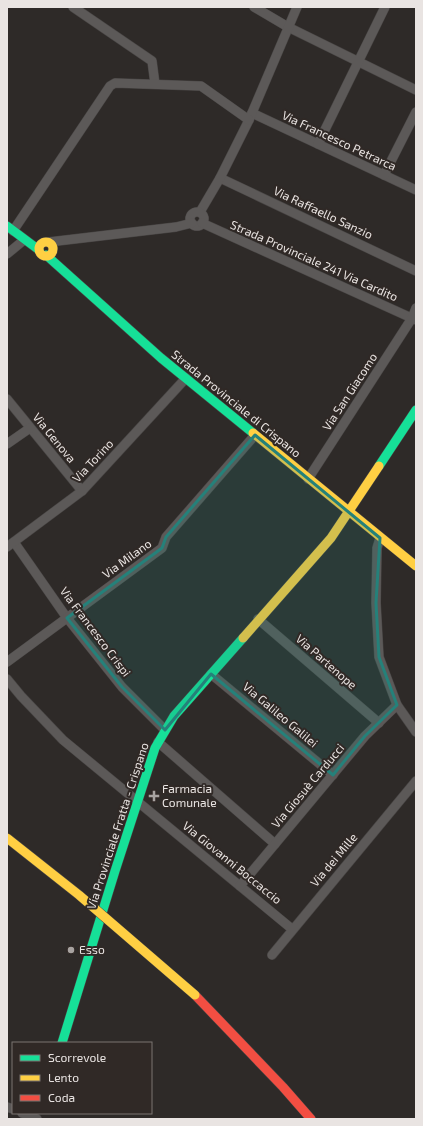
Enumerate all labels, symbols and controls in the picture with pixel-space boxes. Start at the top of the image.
street label: Via Francesco Petrarca [280,107,399,173]
street label: Via Raffaello Sanzio [272,183,375,241]
street label: Strada Provinciale 241 Via Cardito [228,217,400,304]
street label: Strada Provinciale di Crispano [169,347,304,460]
street label: Via San Giacomo [319,350,380,433]
street label: Via Genova [30,410,79,465]
street label: Via Torino [69,436,116,485]
street label: Via Milano [99,536,154,581]
street label: Via Francesco Crispi [58,584,134,679]
street label: Via Partenope [293,631,360,692]
street label: Via Galileo Galilei [240,679,321,750]
street label: Via Provinciale Fratta - Crispano [83,740,151,911]
street label: Via Giosuè Carducci [268,740,346,830]
place label: Farmacia Comunale [162,781,217,809]
marker: Farmacia Comunale [149,791,159,801]
street label: Via Giovanni Boccaccio [180,818,285,907]
street label: Via dei Mille [307,830,360,889]
place label: Esso [79,942,105,956]
marker: Esso [66,945,76,955]
legend [12,1042,152,1114]
text: Scorrevole [48,1050,106,1064]
text: Lento [48,1070,79,1084]
text: Coda [48,1090,75,1104]

